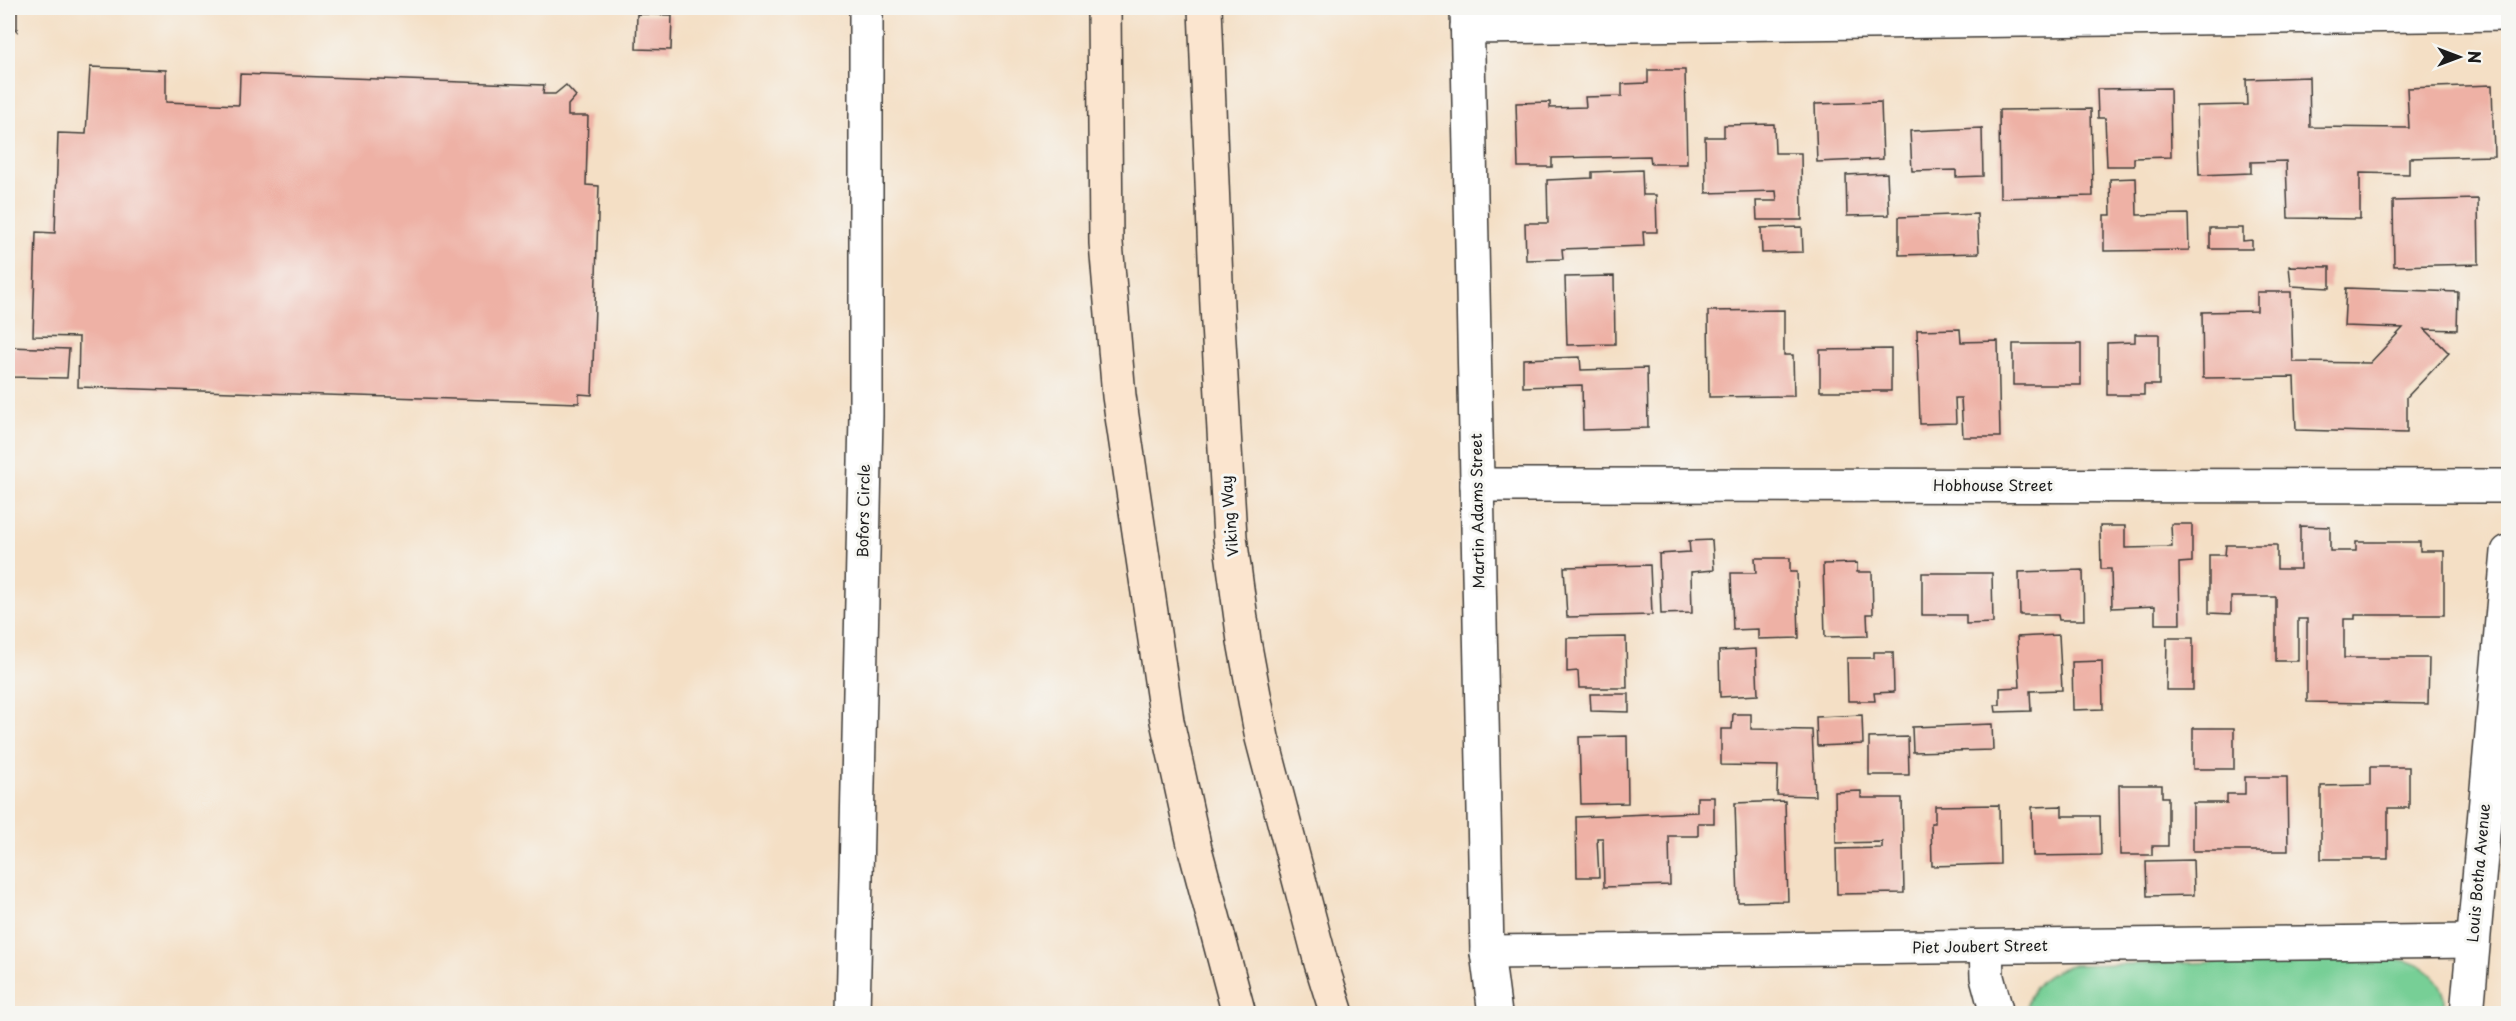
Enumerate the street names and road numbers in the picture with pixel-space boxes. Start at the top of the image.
street label: Martin Adams Street [1464,433,1489,589]
street label: Bofors Circle [850,464,875,558]
street label: Hobhouse Street [1933,473,2053,496]
street label: Viking Way [1213,474,1244,558]
street label: Louis Botha Avenue [2460,803,2495,943]
street label: Piet Joubert Street [1912,933,2048,958]

